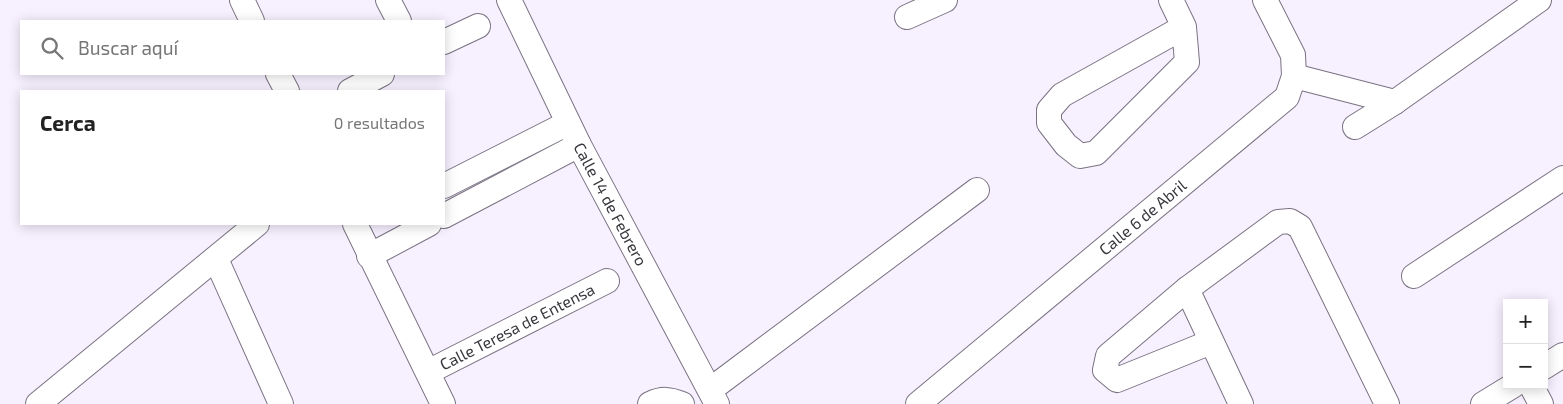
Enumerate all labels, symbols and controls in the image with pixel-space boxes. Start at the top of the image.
search box [20,20,445,75]
icon: search [38,34,66,62]
text: Buscar aquí [78,36,178,59]
text: Cerca [40,110,96,135]
text: 0 resultados [334,113,425,132]
street label: Calle 14 de Febrero [570,139,652,269]
street label: Calle 6 de Abril [1095,175,1190,259]
street label: Calle Teresa de Entensa [436,279,598,374]
map controls [1503,299,1548,389]
button: + [1503,299,1548,344]
button: − [1503,344,1548,389]

